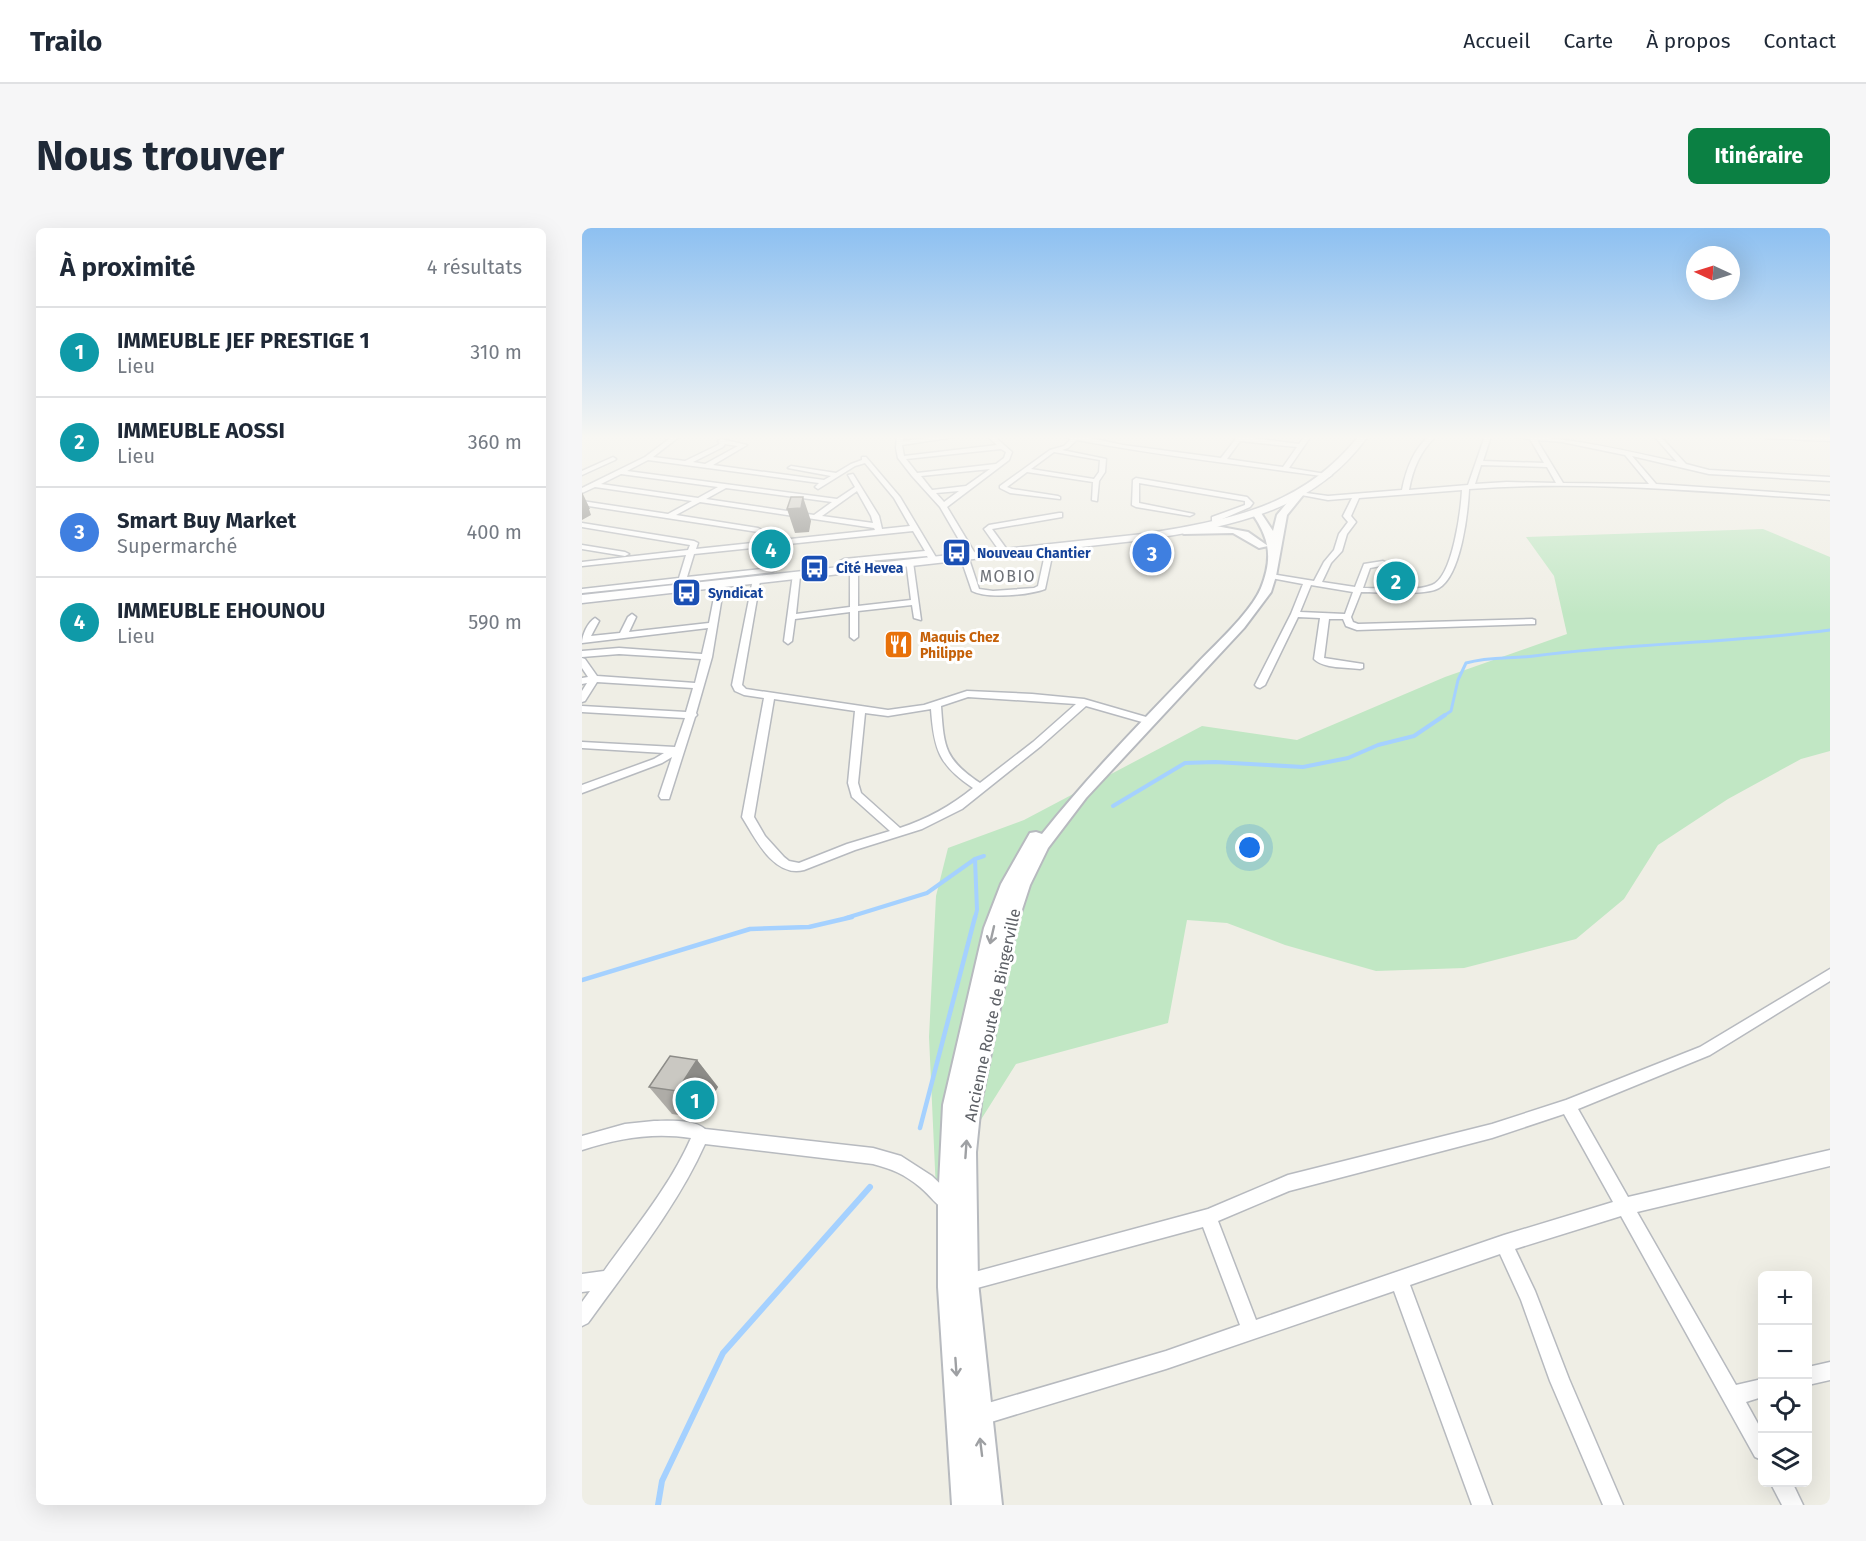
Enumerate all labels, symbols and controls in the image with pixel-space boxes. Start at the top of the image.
text: Trailo [30,25,102,58]
text: Accueil [1463,28,1530,54]
text: Carte [1563,28,1613,54]
text: À propos [1646,28,1731,54]
text: Contact [1764,28,1836,54]
button: Itinéraire [1688,128,1830,184]
text: Nous trouver [36,131,284,181]
north arrow [1686,246,1740,300]
text: À proximité [60,252,195,283]
text: 4 résultats [427,255,522,279]
text: IMMEUBLE JEF PRESTIGE 1 [117,327,370,354]
text: 1 [75,340,84,364]
text: 310 m [470,340,522,364]
text: Lieu [117,354,155,378]
text: IMMEUBLE AOSSI [117,417,285,444]
text: 2 [74,430,85,454]
text: 360 m [468,430,522,454]
text: Lieu [117,444,155,468]
text: Smart Buy Market [117,507,296,534]
text: 3 [74,520,85,544]
text: 400 m [467,520,522,544]
pin: 4 [752,526,790,572]
pin: 3 [1132,530,1172,576]
text: Supermarché [117,534,237,558]
bus stop icon: Nouveau Chantier [940,537,972,569]
place label: Nouveau Chantier [977,545,1091,562]
bus stop icon: Cité Hevea [799,552,831,584]
pin: 2 [1376,558,1416,604]
place label: Cité Hevea [836,560,904,577]
district label: MOBIO [980,567,1036,586]
bus stop icon: Syndicat [671,577,703,609]
place label: Syndicat [708,585,764,602]
text: IMMEUBLE EHOUNOU [117,597,325,624]
text: 4 [74,610,85,634]
text: 590 m [468,610,522,634]
text: Lieu [117,624,155,648]
restaurant icon: Maquis Chez Philippe [883,629,915,661]
place label: Maquis Chez Philippe [920,629,1000,662]
your location [1235,833,1264,862]
street label: Ancienne Route de Bingerville [961,907,1024,1123]
one-way arrow [986,925,998,944]
pin: 1 [676,1078,714,1122]
one-way arrow [961,1139,972,1159]
map controls [1758,1271,1812,1487]
button: + [1758,1271,1812,1325]
button: − [1758,1325,1812,1379]
one-way arrow [950,1357,961,1377]
button: locate [1758,1379,1812,1433]
button: layers [1758,1433,1812,1487]
one-way arrow [975,1437,986,1457]

